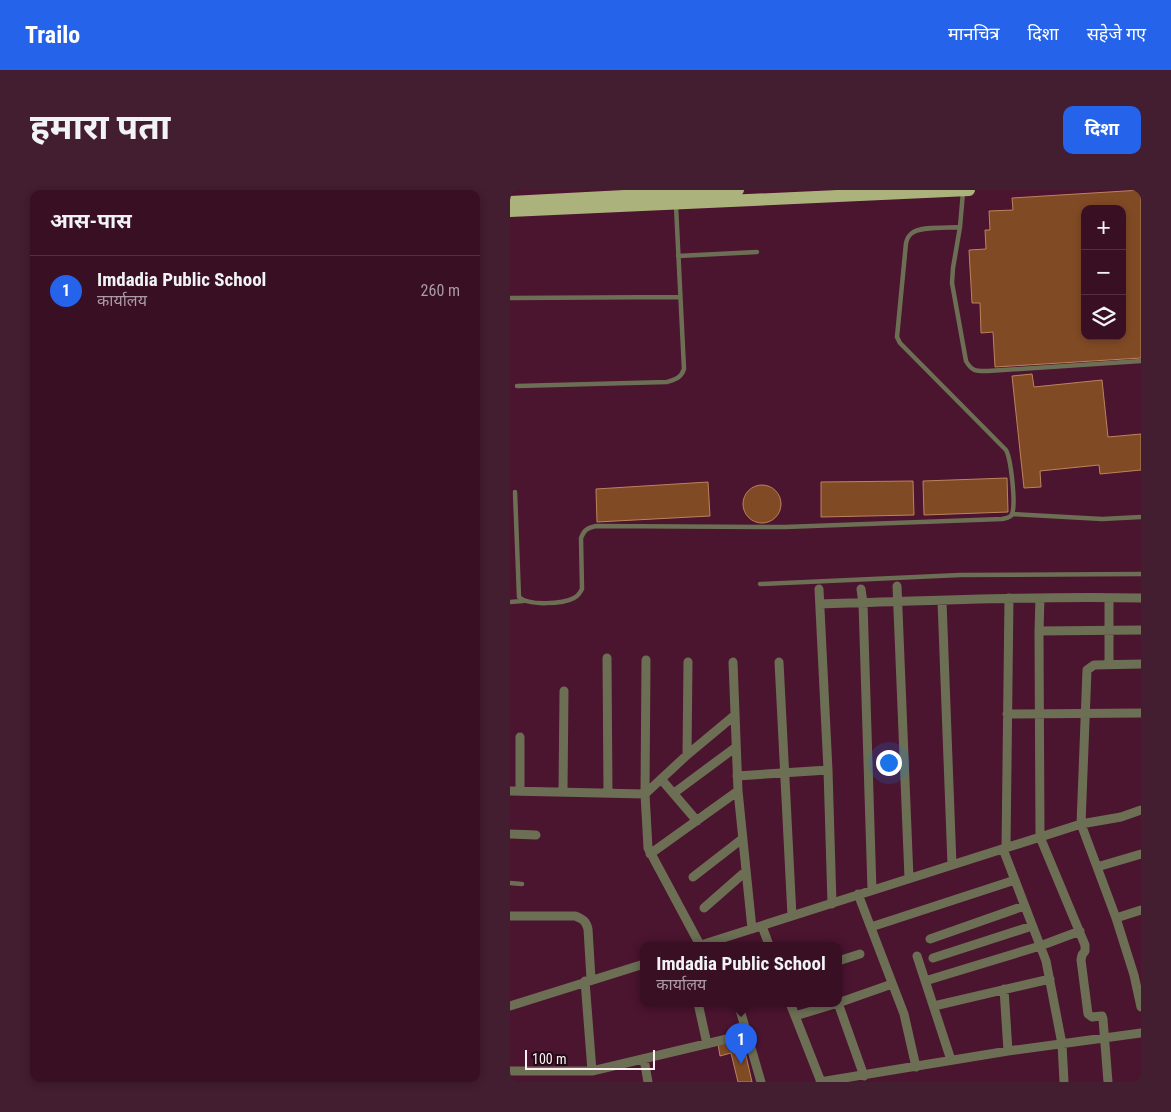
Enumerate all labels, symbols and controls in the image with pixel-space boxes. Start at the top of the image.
text: Trailo [25,21,80,49]
text: मानचित्र [948,23,1000,44]
text: दिशा [1028,23,1059,44]
text: सहेजे गए [1087,23,1146,44]
button: दिशा [1063,106,1141,154]
text: हमारा पता [30,107,170,148]
map controls [1081,205,1126,340]
button: + [1081,205,1126,250]
text: आस-पास [50,209,132,233]
button: − [1081,250,1126,295]
text: Imdadia Public School [97,268,266,291]
text: 1 [62,281,70,300]
text: 260 m [421,281,460,300]
text: कार्यालय [97,291,147,310]
button: layers [1081,295,1126,340]
your location [876,750,902,776]
popup [640,942,842,1007]
text: Imdadia Public School [656,952,826,975]
text: कार्यालय [656,975,706,994]
pin: 1 [725,1023,757,1064]
scale bar [525,1047,655,1070]
text: 100 m [532,1051,567,1067]

